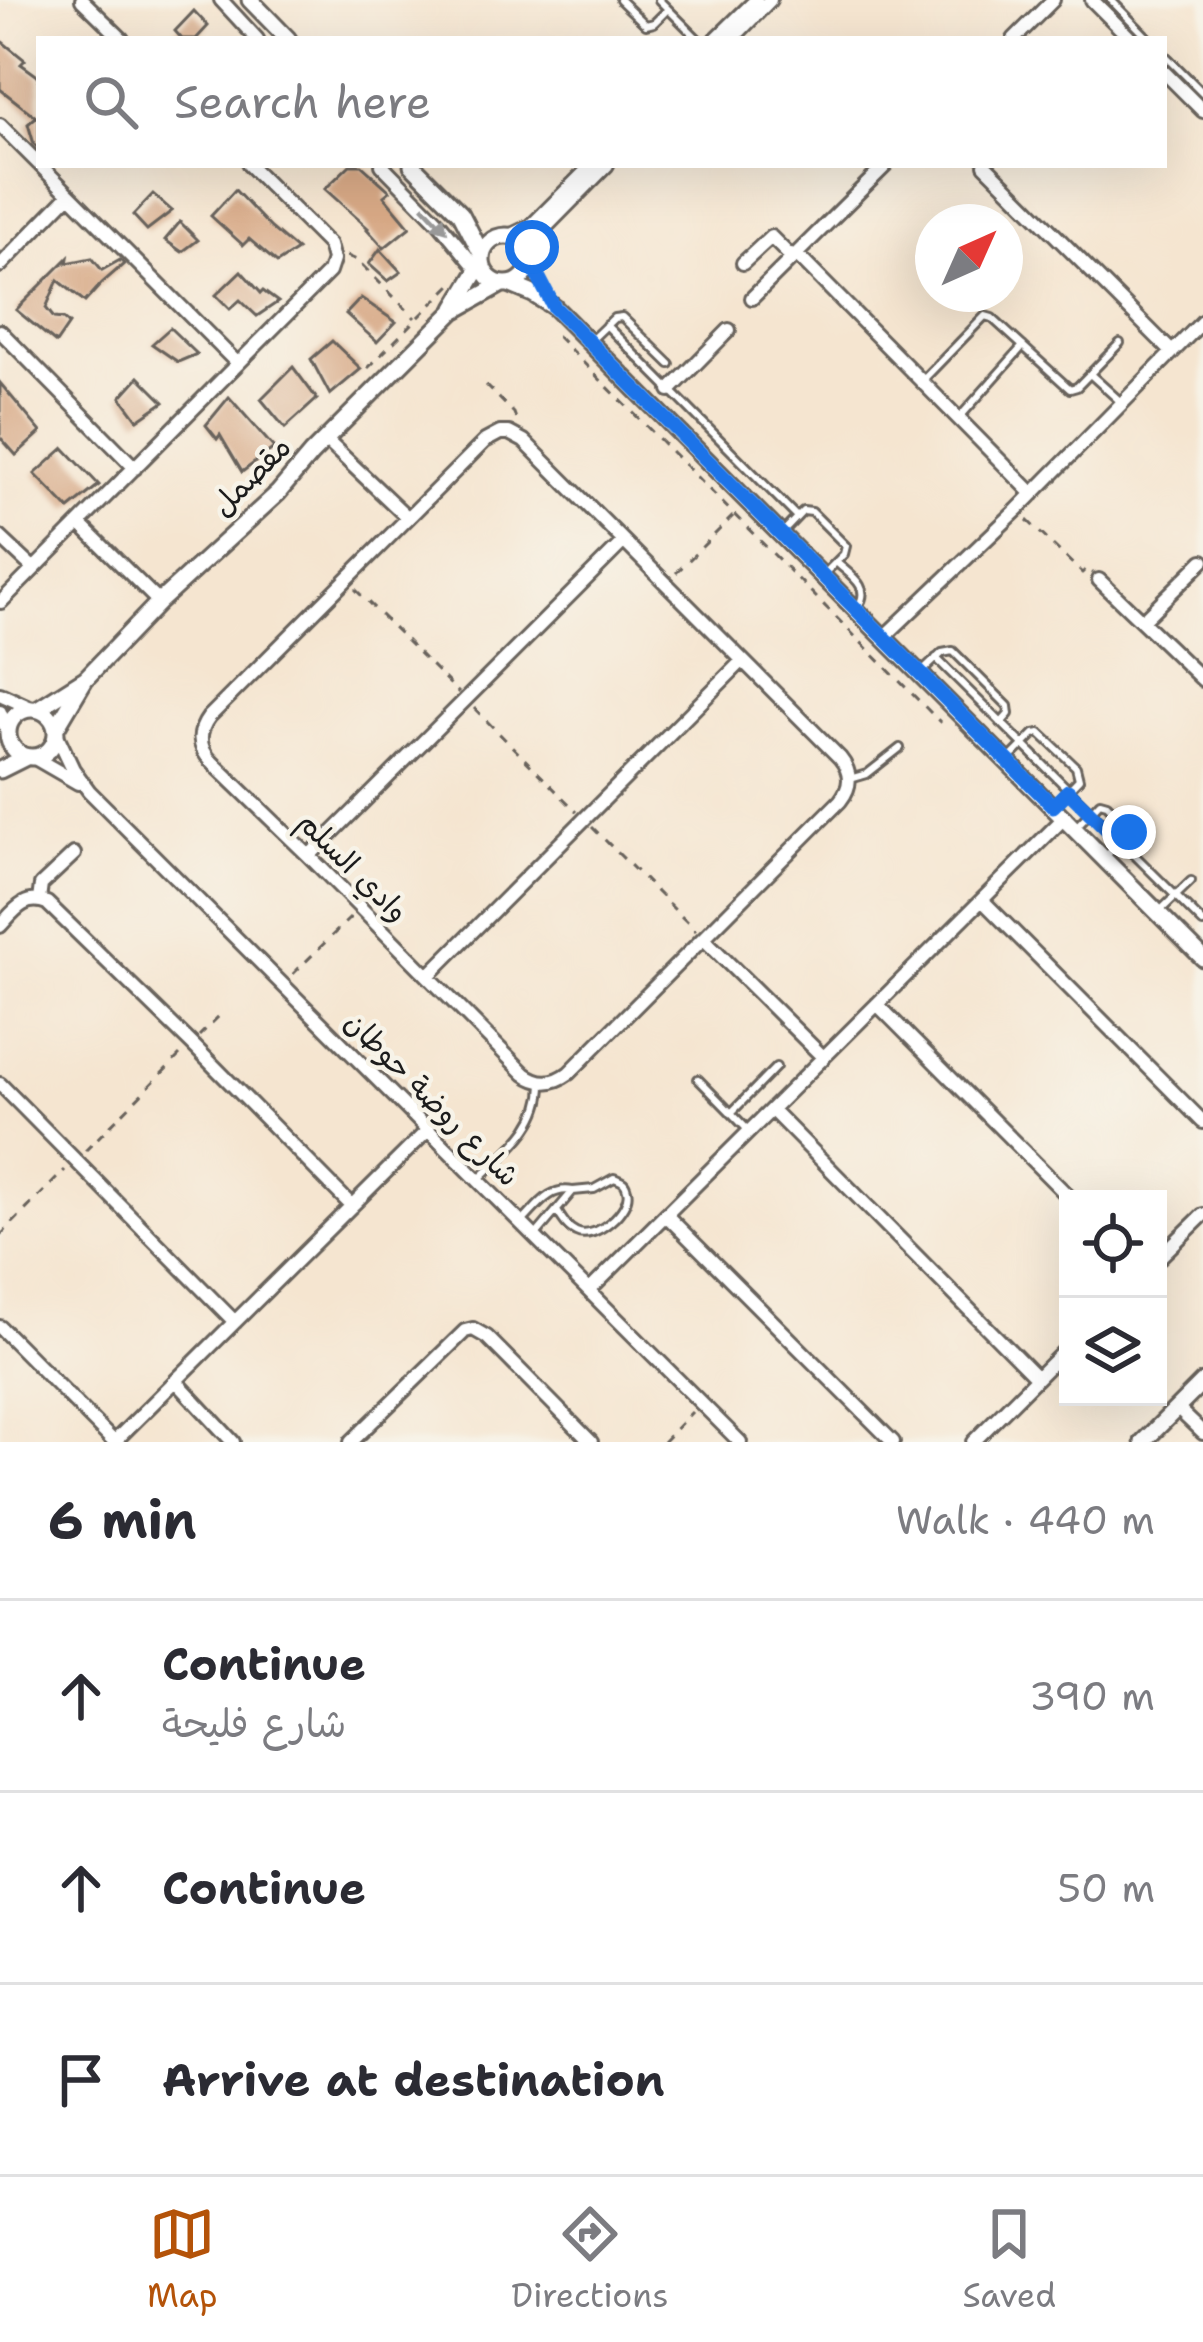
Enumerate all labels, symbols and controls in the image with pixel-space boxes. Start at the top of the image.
search box [36,36,1167,168]
icon: search [78,69,144,135]
text: Search here [174,72,431,132]
north arrow [915,204,1023,312]
one-way arrow [421,205,449,234]
route start [505,220,559,274]
street label: مقصمل [202,427,300,525]
street label: وادي السلم [287,802,418,933]
route end [1102,805,1156,859]
street label: شارع روضة حوطان [335,1002,529,1196]
map controls [1059,1190,1167,1406]
button: locate [1059,1190,1167,1298]
button: layers [1059,1298,1167,1406]
text: 6 min [48,1486,197,1554]
text: Walk · 440 m [896,1494,1155,1546]
text: Continue [162,1634,366,1694]
icon: ahead [48,1663,114,1729]
text: 390 m [1029,1670,1155,1722]
text: شارع فليحة [162,1697,346,1749]
icon: ahead [48,1855,114,1921]
text: Continue [162,1858,366,1918]
text: 50 m [1057,1862,1155,1914]
icon: arrive [48,2047,114,2113]
text: Arrive at destination [162,2050,665,2110]
tab: Map [147,2201,218,2318]
tab: Directions [511,2201,669,2318]
tab: Saved [962,2201,1056,2318]

